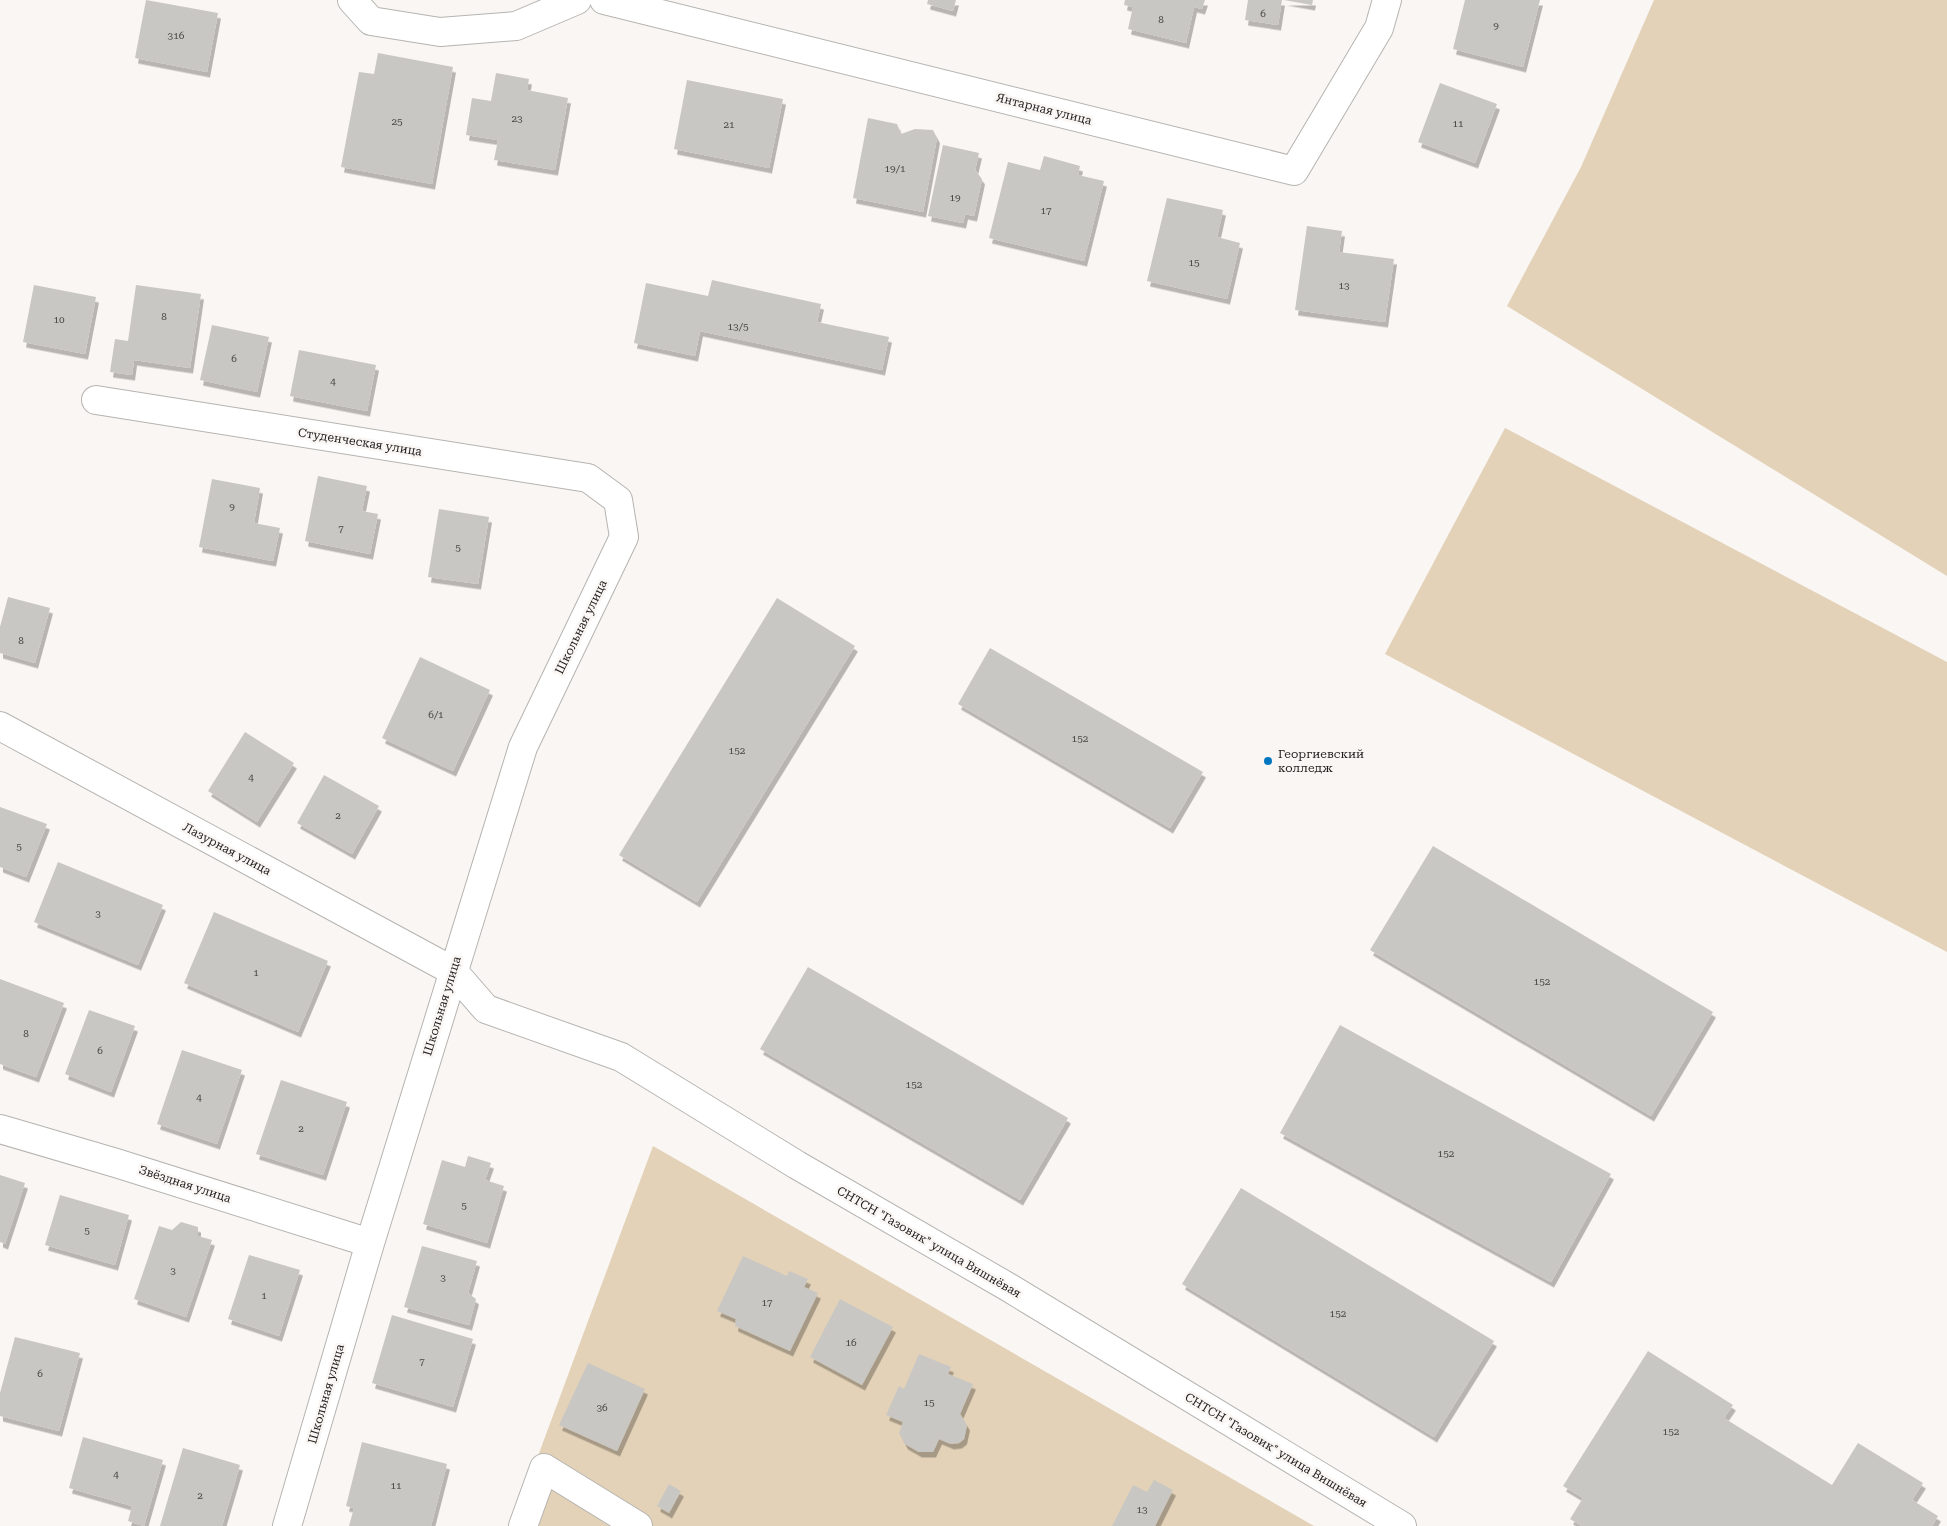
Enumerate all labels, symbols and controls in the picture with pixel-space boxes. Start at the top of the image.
house number: 6 [1260,8,1266,19]
house number: 8 [1158,14,1164,25]
house number: 9 [1493,20,1499,31]
house number: 316 [168,30,185,41]
street label: Янтарная улица [995,90,1094,128]
house number: 23 [511,113,523,124]
house number: 25 [391,116,403,127]
house number: 11 [1452,118,1464,129]
house number: 21 [723,119,735,130]
house number: 19/1 [885,163,906,174]
house number: 19 [949,192,961,203]
house number: 17 [1040,205,1052,216]
house number: 15 [1188,257,1200,268]
house number: 13 [1338,280,1350,291]
house number: 8 [161,311,167,322]
house number: 10 [53,314,65,325]
house number: 13/5 [728,321,749,332]
house number: 6 [231,353,237,364]
house number: 4 [330,376,336,387]
street label: Студенческая улица [297,425,423,459]
house number: 9 [229,501,235,512]
house number: 7 [338,523,344,534]
house number: 5 [455,542,461,553]
street label: Школьная улица [552,577,610,676]
house number: 8 [18,635,24,646]
house number: 6/1 [428,709,444,720]
house number: 152 [1072,733,1089,744]
house number: 152 [729,745,746,756]
place label: Георгиевский колледж [1278,747,1364,775]
marker: Георгиевский колледж [1262,755,1274,767]
house number: 4 [248,772,254,783]
house number: 2 [335,810,341,821]
street label: Лазурная улица [180,820,274,878]
house number: 5 [16,841,22,852]
house number: 3 [95,908,101,919]
street label: Школьная улица [420,954,464,1057]
house number: 1 [253,967,259,978]
house number: 152 [1534,976,1551,987]
house number: 8 [23,1028,29,1039]
house number: 6 [97,1045,103,1056]
house number: 152 [906,1079,923,1090]
house number: 4 [196,1092,202,1103]
house number: 2 [298,1123,304,1134]
house number: 152 [1438,1148,1455,1159]
street label: Звёздная улица [137,1163,233,1206]
street label: СНТСН "Газовик" улица Вишнёвая [835,1183,1024,1301]
house number: 5 [461,1200,467,1211]
house number: 5 [84,1225,90,1236]
house number: 3 [170,1265,176,1276]
house number: 3 [440,1272,446,1283]
house number: 1 [261,1290,267,1301]
house number: 17 [761,1297,773,1308]
house number: 152 [1330,1308,1347,1319]
house number: 16 [845,1337,857,1348]
street label: Школьная улица [305,1342,347,1445]
house number: 7 [419,1356,425,1367]
house number: 6 [37,1368,43,1379]
street label: СНТСН "Газовик" улица Вишнёвая [1182,1390,1370,1510]
house number: 15 [923,1397,935,1408]
house number: 36 [596,1402,608,1413]
house number: 152 [1663,1426,1680,1437]
house number: 4 [113,1469,119,1480]
house number: 11 [390,1480,402,1491]
house number: 2 [197,1490,203,1501]
house number: 13 [1136,1504,1148,1515]

